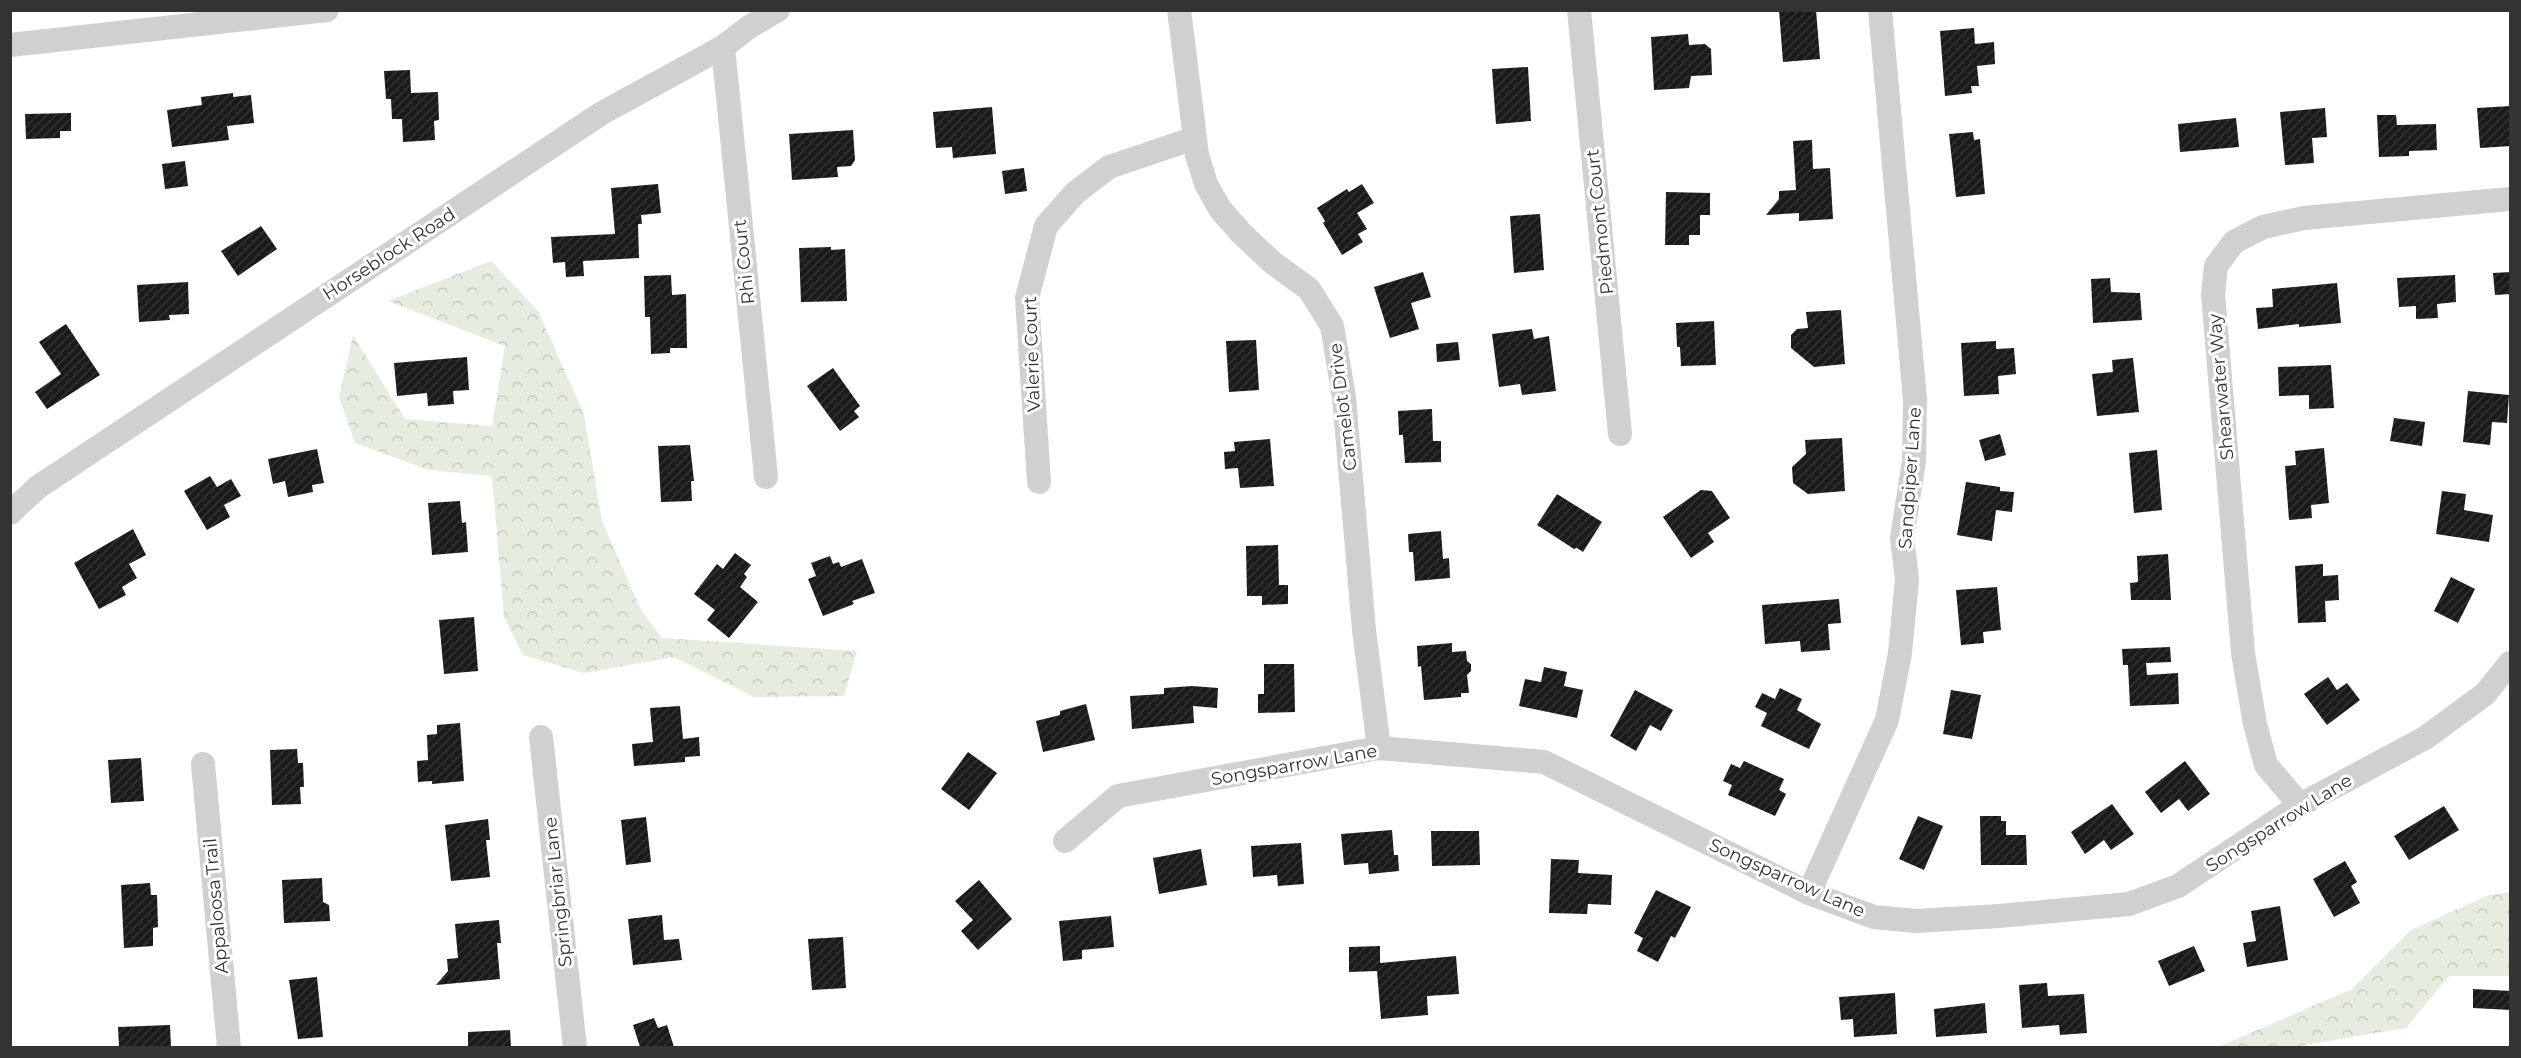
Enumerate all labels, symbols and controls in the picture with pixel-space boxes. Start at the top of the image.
street label: Piedmont Court [1581,148,1619,296]
street label: Horseblock Road [319,203,459,305]
street label: Rhi Court [729,218,759,306]
street label: Valerie Court [1019,296,1045,412]
street label: Shearwater Way [2204,313,2238,461]
street label: Camelot Drive [1324,342,1362,472]
street label: Sandpiper Lane [1894,406,1926,550]
street label: Songsparrow Lane [1209,740,1379,790]
street label: Songsparrow Lane [2202,769,2356,877]
street label: Springbriar Lane [539,816,577,968]
street label: Songsparrow Lane [1706,834,1868,922]
street label: Appaloosa Trail [199,837,233,975]

